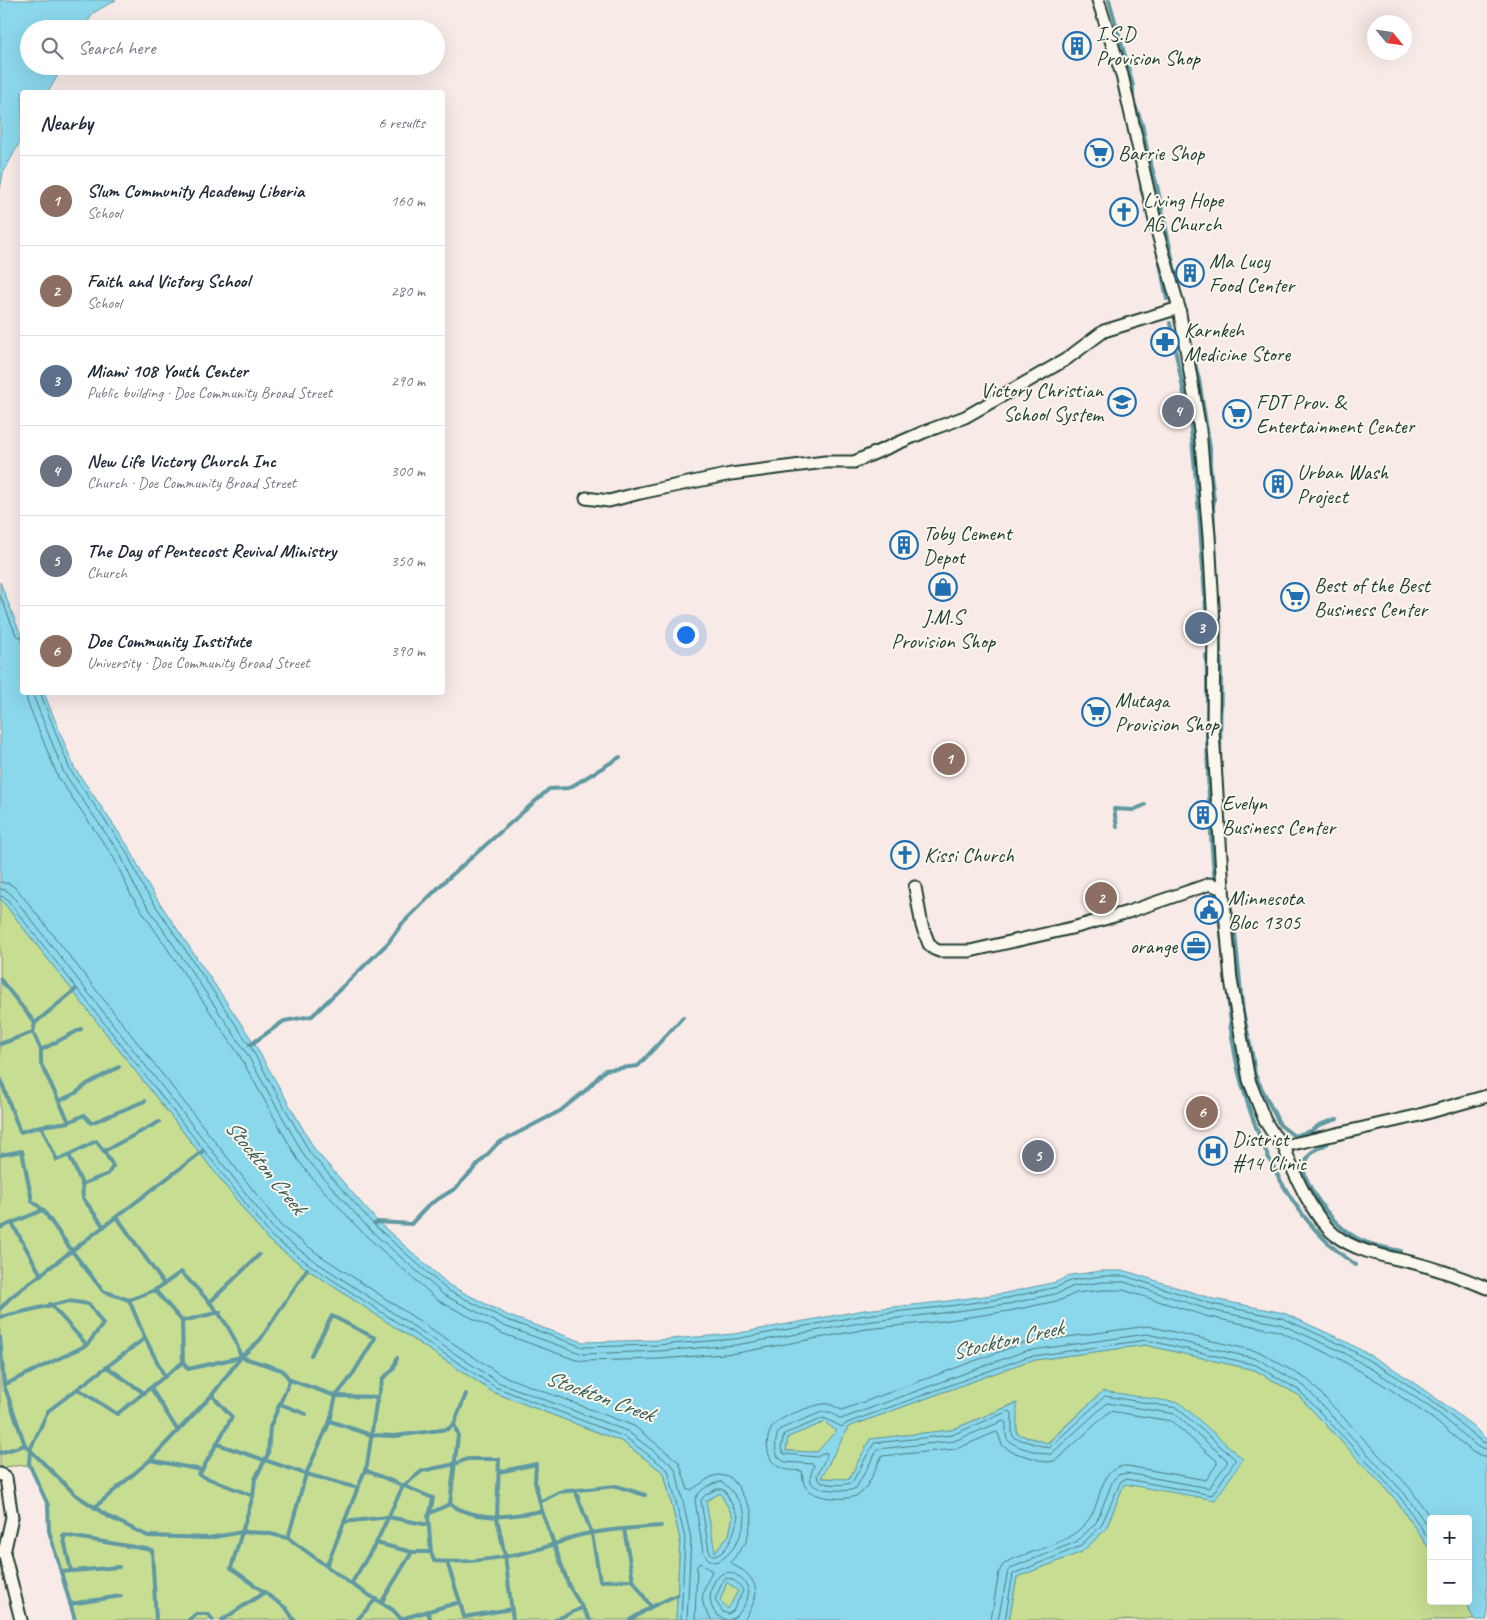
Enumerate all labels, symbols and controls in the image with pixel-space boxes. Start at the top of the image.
north arrow [1367,15,1412,60]
search box [20,20,445,75]
place label: I.S.D Provision Shop [1096,21,1202,71]
building icon: I.S.D Provision Shop [1062,31,1092,61]
icon: search [38,34,66,62]
text: Search here [78,36,155,60]
text: Nearby [40,110,93,136]
text: 6 results [378,113,425,133]
supermarket icon: Barrie Shop [1084,138,1114,168]
place label: Barrie Shop [1118,140,1205,166]
text: Slum Community Academy Liberia [87,179,304,203]
place label: Living Hope AG Church [1143,187,1225,237]
text: 1 [52,191,60,211]
text: 160 m [391,191,425,211]
church icon: Living Hope AG Church [1109,197,1139,227]
text: School [87,203,121,223]
place label: Ma Lucy Food Center [1209,248,1296,298]
building icon: Ma Lucy Food Center [1175,258,1205,288]
text: Faith and Victory School [87,269,250,293]
text: 2 [52,281,60,301]
text: 280 m [391,281,425,301]
text: School [87,293,121,313]
place label: Karnkeh Medicine Store [1184,317,1291,367]
pharmacy icon: Karnkeh Medicine Store [1150,327,1180,357]
text: Miami 108 Youth Center [87,359,248,383]
text: 3 [52,371,60,391]
text: 290 m [391,371,425,391]
place label: Victory Christian School System [980,377,1105,427]
text: Public building · Doe Community Broad Street [87,383,332,403]
school or university icon: Victory Christian School System [1107,387,1137,417]
place label: FDT Prov. & Entertainment Center [1256,389,1416,439]
pin: 4 [1162,392,1194,430]
supermarket icon: FDT Prov. & Entertainment Center [1222,399,1252,429]
text: New Life Victory Church Inc [87,449,276,473]
place label: Urban Wash Project [1297,459,1389,509]
text: 4 [52,461,60,481]
text: 300 m [391,461,425,481]
building icon: Urban Wash Project [1263,469,1293,499]
text: Church · Doe Community Broad Street [87,473,296,493]
place label: Toby Cement Depot [923,520,1014,570]
building icon: Toby Cement Depot [889,530,919,560]
text: The Day of Pentecost Revival Ministry [87,539,336,563]
text: 5 [53,551,59,571]
text: 350 m [391,551,425,571]
text: Church [87,563,127,583]
shop icon: J.M.S Provision Shop [928,572,958,602]
place label: Best of the Best Business Center [1314,572,1432,622]
supermarket icon: Best of the Best Business Center [1280,582,1310,612]
place label: J.M.S Provision Shop [891,604,997,654]
pin: 3 [1185,609,1217,647]
your location [673,622,699,648]
text: Doe Community Institute [87,629,251,653]
text: 6 [52,641,60,661]
text: 390 m [391,641,425,661]
text: University · Doe Community Broad Street [87,653,309,673]
place label: Mutaga Provision Shop [1115,687,1221,737]
supermarket icon: Mutaga Provision Shop [1081,697,1111,727]
pin: 1 [933,740,965,778]
place label: Evelyn Business Center [1222,790,1337,840]
building icon: Evelyn Business Center [1188,800,1218,830]
church icon: Kissi Church [890,840,920,870]
place label: Kissi Church [924,842,1014,868]
pin: 2 [1085,879,1117,917]
place label: Minnesota Bloc 1305 [1228,885,1306,935]
public building icon: Minnesota Bloc 1305 [1194,895,1224,925]
office icon: orange [1181,931,1211,961]
place label: orange [1130,933,1178,959]
pin: 6 [1186,1093,1218,1131]
water label: Stockton Creek [219,1114,314,1222]
place label: District #14 Clinic [1232,1126,1308,1176]
hospital icon: District #14 Clinic [1198,1136,1228,1166]
pin: 5 [1022,1137,1054,1175]
water label: Stockton Creek [949,1313,1069,1366]
water label: Stockton Creek [542,1363,661,1430]
map controls [1427,1515,1472,1605]
button: + [1427,1515,1472,1560]
button: − [1427,1560,1472,1605]

